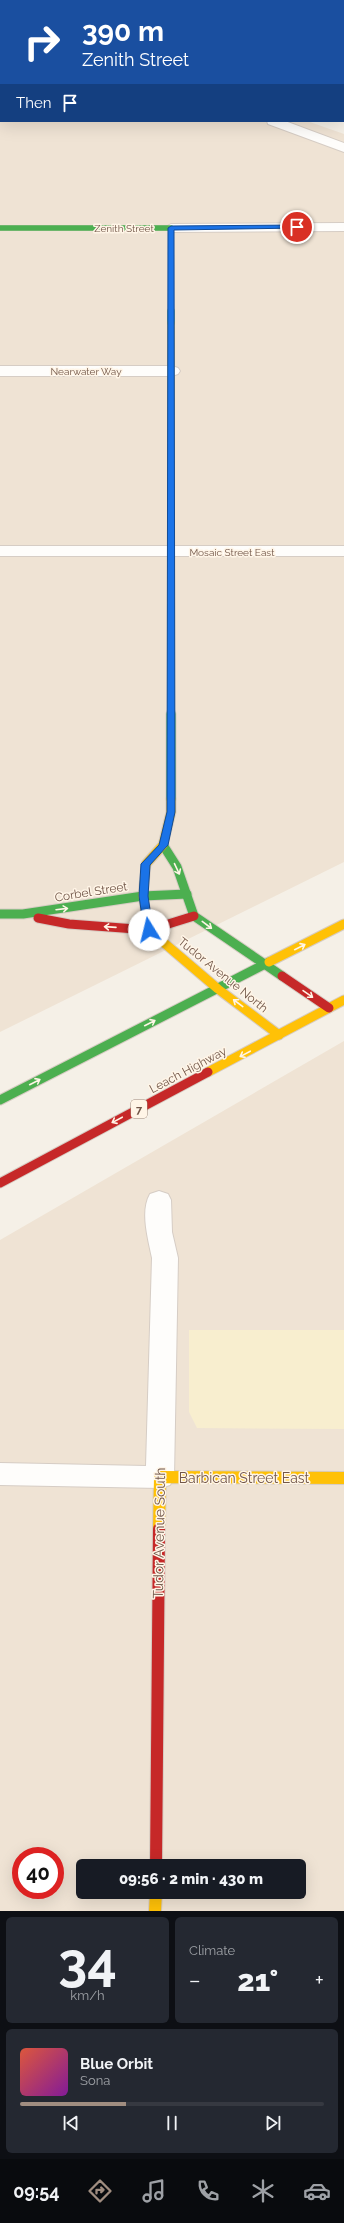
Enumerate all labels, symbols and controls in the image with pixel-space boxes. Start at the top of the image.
text: 390 m [82,15,164,48]
icon: right [16,16,68,68]
text: Zenith Street [82,49,189,70]
icon: arrive [59,92,81,114]
text: Then [16,94,51,112]
pin [280,210,314,244]
icon: arrive [286,216,308,238]
street label: Zenith Street [94,223,154,234]
street label: Nearwater Way [50,366,122,377]
street label: Mosaic Street East [189,547,275,558]
one-way arrow [174,863,181,875]
street label: Corbel Street [54,879,128,905]
one-way arrow [55,905,68,913]
position arrow [128,909,170,951]
one-way arrow [202,921,213,929]
one-way arrow [104,923,117,931]
street label: Tudor Avenue North [175,935,271,1015]
one-way arrow [294,942,306,950]
one-way arrow [303,990,314,998]
one-way arrow [232,999,243,1008]
one-way arrow [144,1019,156,1026]
street label: Leach Highway [147,1044,229,1096]
one-way arrow [239,1050,251,1058]
one-way arrow [28,1078,40,1085]
road number: 7 [131,1100,147,1118]
one-way arrow [111,1117,123,1125]
street label: Tudor Avenue South [150,1467,168,1599]
street label: Barbican Street East [179,1470,310,1486]
speed limit sign: 40 [12,1847,64,1899]
text: 09:56 · 2 min · 430 m [119,1870,263,1888]
text: 34 [58,1931,117,1992]
text: Climate [189,1943,235,1958]
text: 21° [237,1963,278,1998]
text: − [189,1967,201,1993]
text: + [315,1967,324,1993]
text: km/h [70,1988,105,2003]
text: Blue Orbit [80,2055,153,2073]
text: Sona [80,2073,110,2088]
icon: previous [60,2112,82,2134]
icon: pause [161,2112,183,2134]
icon: next [262,2112,284,2134]
icon: directions [86,2177,114,2205]
icon: music [140,2177,168,2205]
icon: phone [194,2177,222,2205]
icon: climate [249,2177,277,2205]
icon: car [303,2177,331,2205]
text: 09:54 [13,2181,59,2202]

